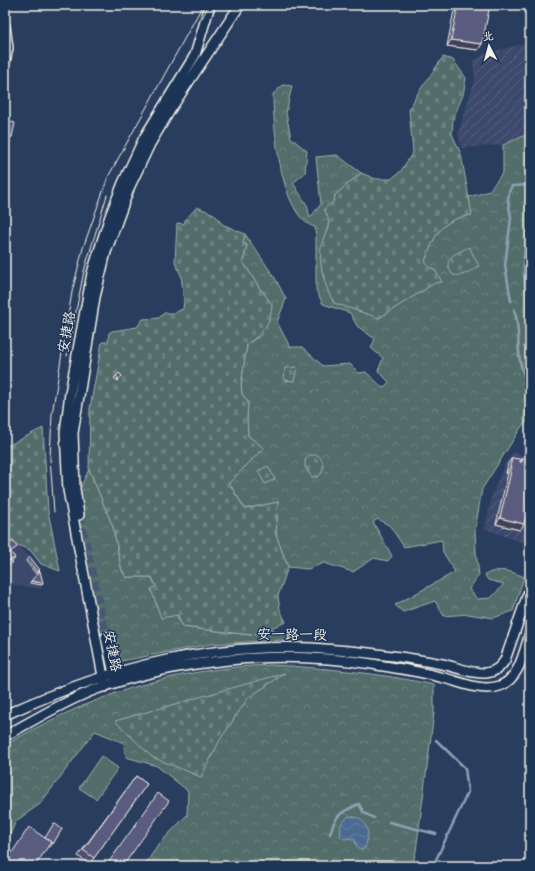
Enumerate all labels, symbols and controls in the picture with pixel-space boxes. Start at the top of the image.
north arrow [469,26,509,66]
text: 北 [482,28,494,47]
street label: 安捷路 [53,309,81,355]
street label: 安一路一段 [257,623,327,647]
street label: 安捷路 [97,628,127,674]

